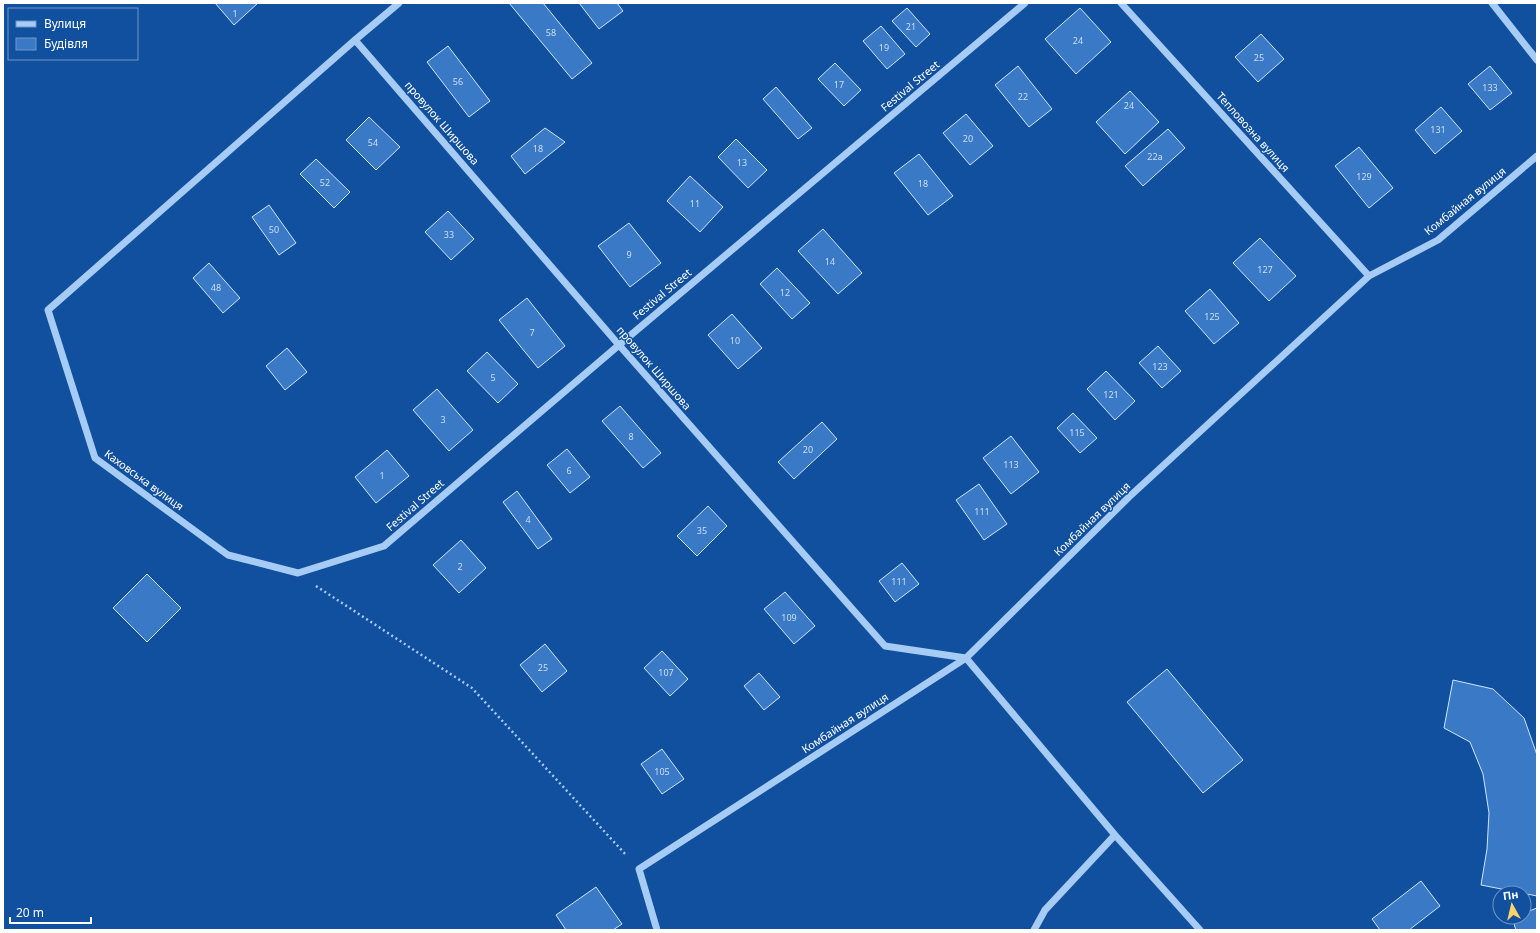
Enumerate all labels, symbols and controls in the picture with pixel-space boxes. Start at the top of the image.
house number: 1 [232,7,238,20]
legend [8,8,138,60]
text: Вулиця [44,15,86,32]
house number: 21 [906,20,916,33]
house number: 58 [546,26,556,39]
house number: 24 [1073,34,1083,47]
text: Будівля [44,35,88,52]
house number: 19 [879,41,889,54]
house number: 25 [1254,51,1264,64]
street label: Festival Street [877,57,942,115]
house number: 56 [453,75,463,88]
street label: провулок Ширшова [402,78,483,168]
house number: 17 [834,78,844,91]
house number: 133 [1482,81,1498,94]
street label: Тепловозна вулиця [1213,88,1293,175]
house number: 22 [1018,90,1028,103]
house number: 24 [1124,99,1134,112]
house number: 131 [1430,123,1446,136]
house number: 20 [963,132,973,145]
house number: 54 [368,136,378,149]
house number: 18 [533,142,543,155]
house number: 22а [1147,150,1163,163]
house number: 13 [737,156,747,169]
street label: Комбайная вулиця [1421,163,1509,238]
house number: 129 [1356,170,1372,183]
house number: 52 [320,176,330,189]
house number: 18 [918,177,928,190]
house number: 11 [690,197,700,210]
house number: 50 [269,223,279,236]
house number: 33 [444,228,454,241]
house number: 9 [626,248,632,261]
house number: 14 [825,255,835,268]
house number: 127 [1257,263,1273,276]
street label: Festival Street [629,265,694,323]
house number: 48 [211,281,221,294]
house number: 12 [780,286,790,299]
house number: 125 [1204,310,1220,323]
street label: провулок Ширшова [614,323,695,413]
house number: 7 [529,326,535,339]
house number: 10 [730,334,740,347]
house number: 123 [1152,360,1168,373]
house number: 5 [490,371,496,384]
house number: 121 [1103,388,1119,401]
house number: 3 [440,413,446,426]
house number: 115 [1069,426,1085,439]
house number: 8 [628,430,634,443]
house number: 20 [803,443,813,456]
street label: Каховська вулиця [102,446,187,513]
house number: 113 [1003,458,1019,471]
house number: 6 [566,464,572,477]
house number: 1 [379,469,385,482]
street label: Festival Street [383,475,447,534]
street label: Комбайная вулиця [1050,478,1133,559]
house number: 111 [974,505,990,518]
house number: 4 [525,513,531,526]
house number: 35 [697,524,707,537]
house number: 2 [457,560,463,573]
house number: 111 [891,575,907,588]
house number: 109 [781,611,797,624]
house number: 25 [538,661,548,674]
house number: 107 [658,666,674,679]
street label: Комбайная вулиця [798,689,891,756]
house number: 105 [654,765,670,778]
north arrow [1492,885,1532,925]
text: Пн [1502,886,1519,903]
scale bar [10,899,91,925]
text: 20 m [16,904,44,921]

